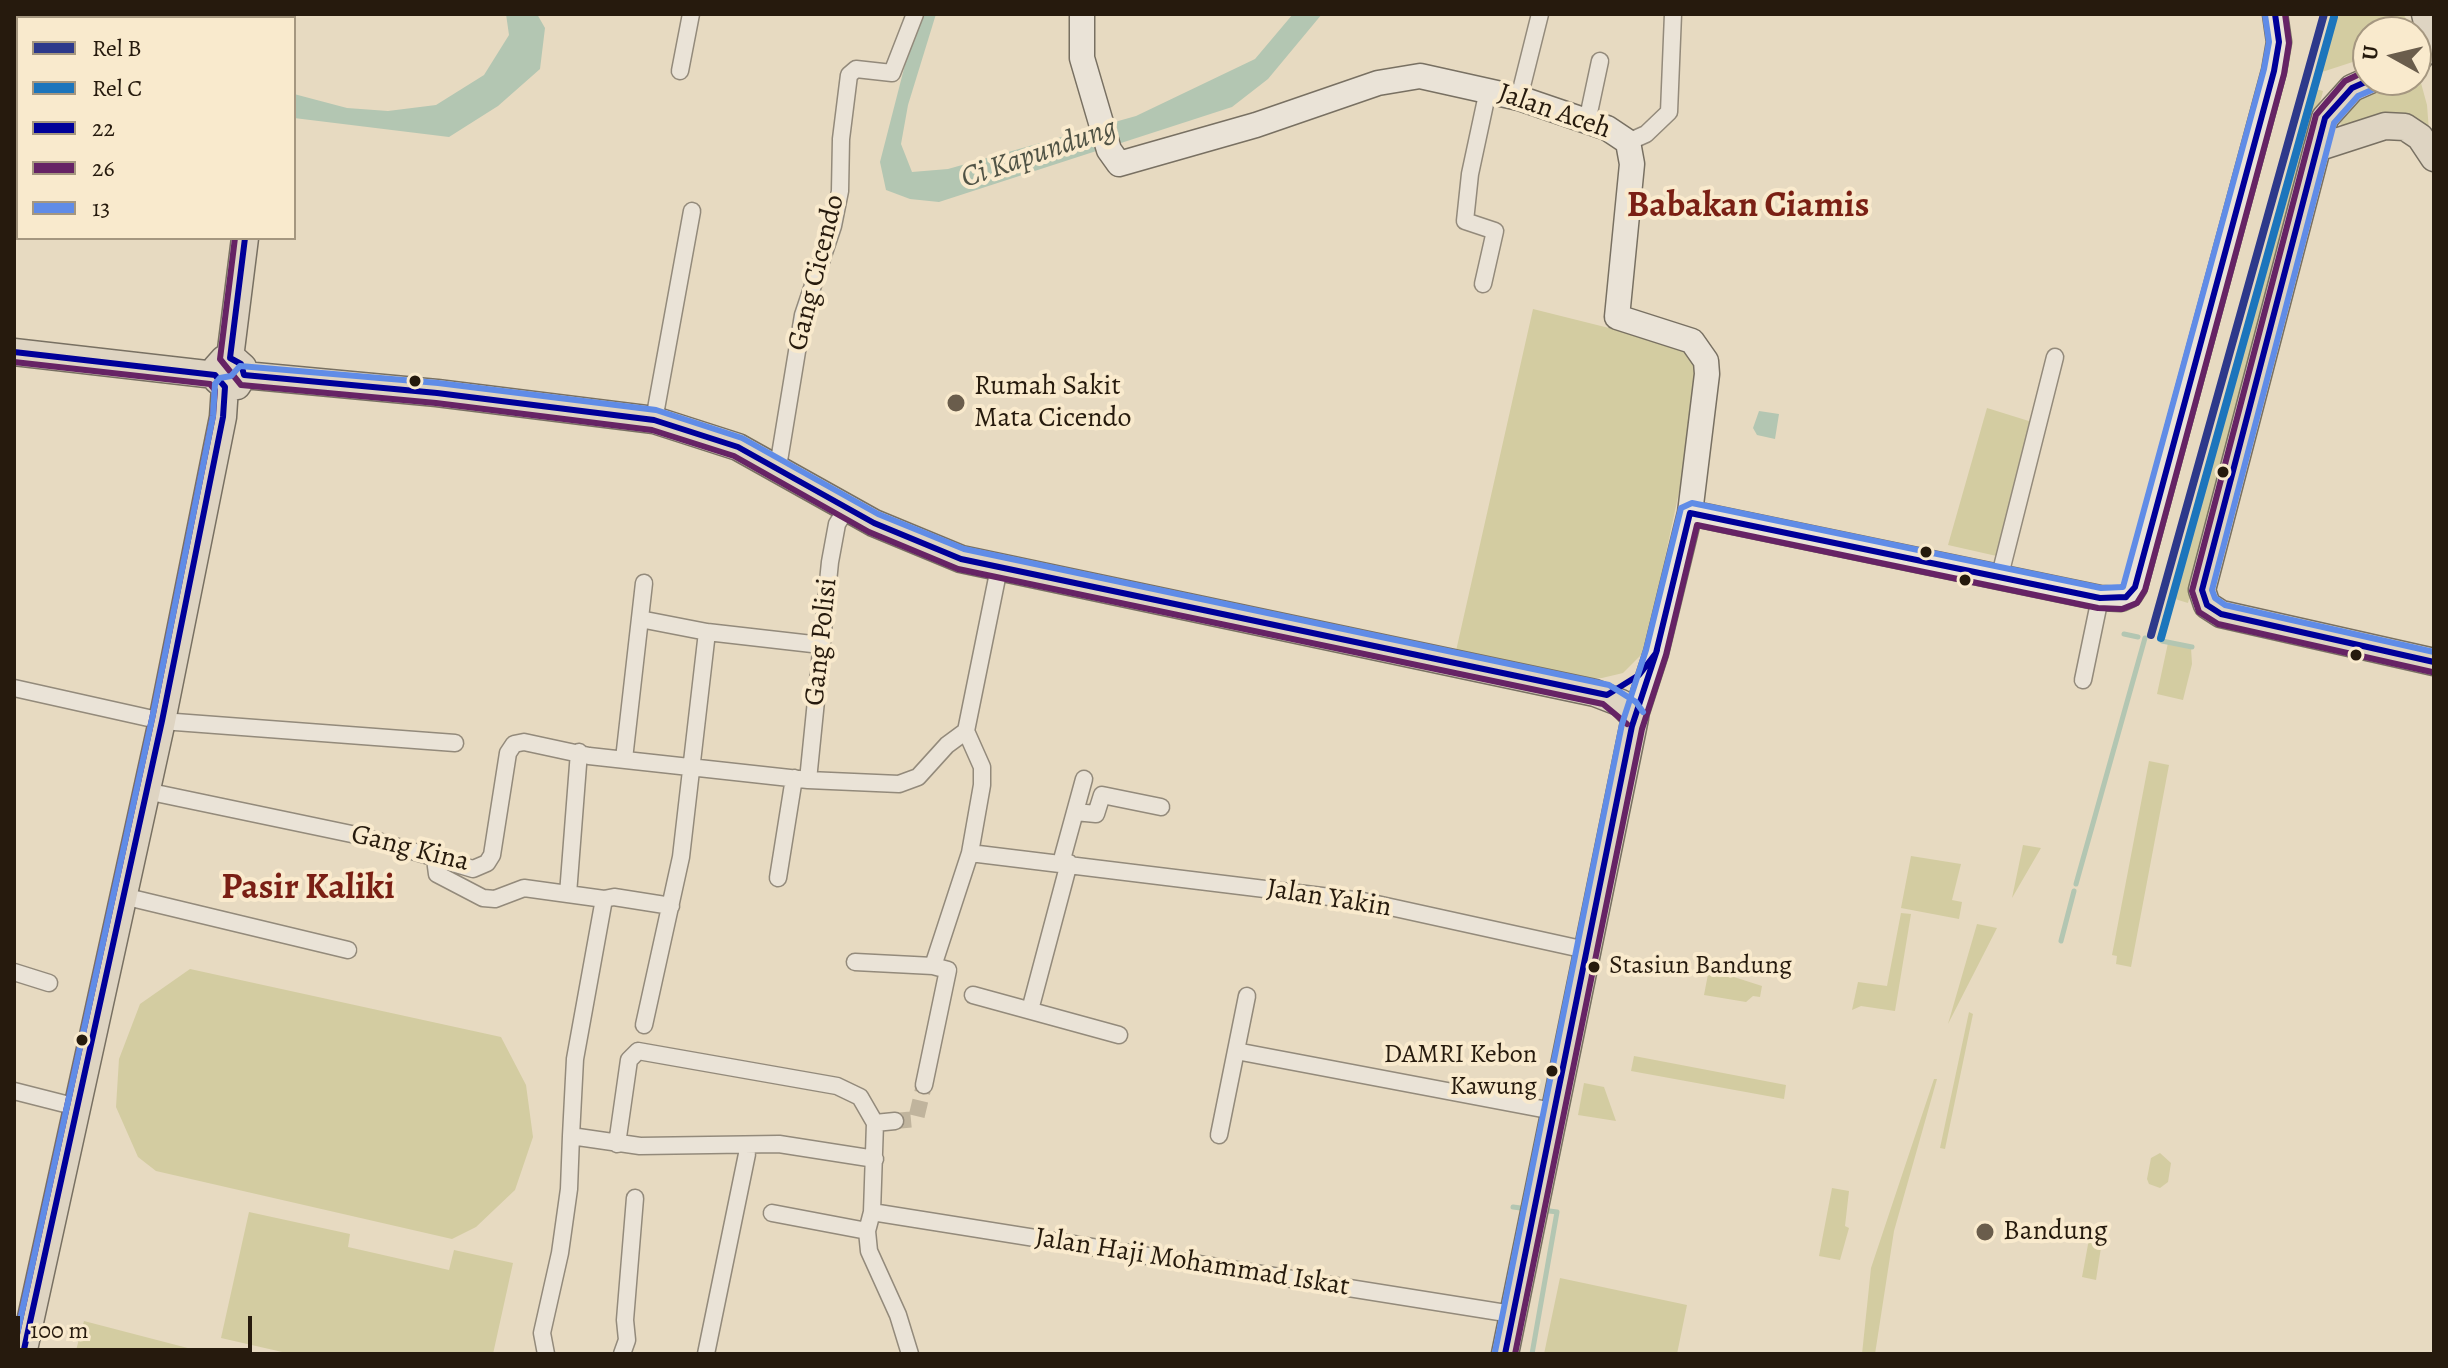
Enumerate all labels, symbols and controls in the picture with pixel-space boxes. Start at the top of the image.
legend [16,16,296,240]
north arrow [2352,16,2432,96]
text: Rel B [92,32,142,64]
text: U [2354,44,2386,62]
text: Rel C [92,72,142,104]
street label: Jalan Aceh [1493,77,1615,147]
water label: Ci Kapundung [957,111,1121,197]
text: 22 [92,112,115,144]
text: 26 [92,152,115,184]
district label: Babakan Ciamis [1627,185,1869,229]
text: 13 [92,192,110,224]
street label: Gang Cicendo [781,192,853,354]
place label: Rumah Sakit Mata Cicendo [974,370,1131,436]
unlabelled marker [407,373,423,389]
marker: Rumah Sakit Mata Cicendo [945,392,967,414]
unlabelled marker [2215,464,2231,480]
unlabelled marker [1918,544,1934,560]
unlabelled marker [1957,572,1973,588]
street label: Gang Polisi [799,576,845,708]
unlabelled marker [2348,647,2364,663]
street label: Gang Kina [348,818,472,880]
district label: Pasir Kaliki [221,867,395,911]
street label: Jalan Yakin [1264,873,1394,925]
place label: Stasiun Bandung [1609,951,1792,983]
marker: Stasiun Bandung [1586,959,1602,975]
unlabelled marker [74,1032,90,1048]
place label: DAMRI Kebon Kawung [1384,1040,1537,1102]
marker: DAMRI Kebon Kawung [1544,1063,1560,1079]
place label: Bandung [2003,1215,2108,1249]
marker: Bandung [1974,1221,1996,1243]
street label: Jalan Haji Mohammad Iskat [1032,1222,1352,1304]
scale bar [20,1300,256,1350]
text: 100 m [30,1314,89,1346]

